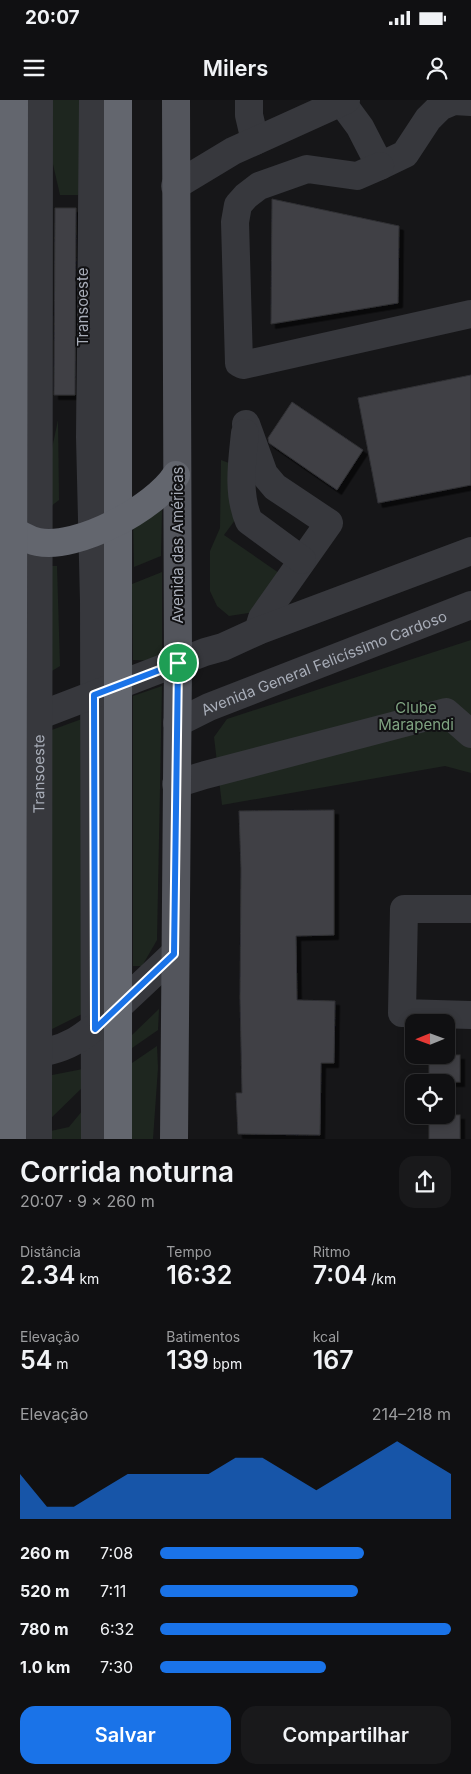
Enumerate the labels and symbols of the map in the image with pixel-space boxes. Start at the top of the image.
street label: Transoeste [73,268,92,346]
street label: Avenida das Américas [168,466,187,624]
street label: Avenida General Felicíssimo Cardoso [198,606,450,719]
pin [157,642,199,684]
park label: Clube Marapendi [378,698,454,734]
street label: Transoeste [29,735,48,813]
north arrow [405,1014,455,1064]

